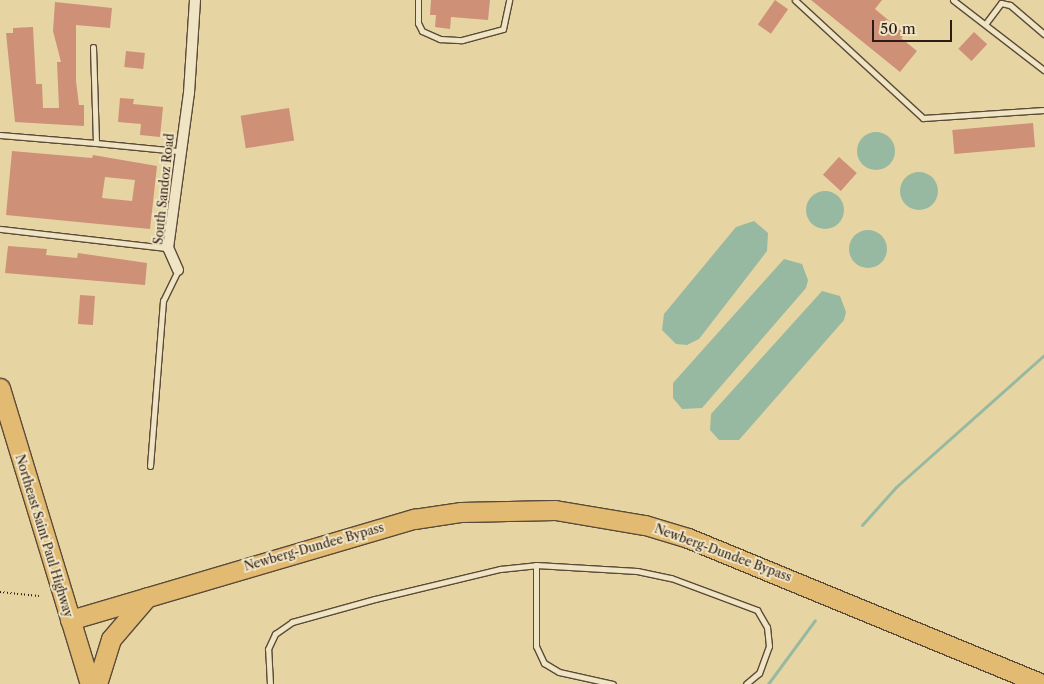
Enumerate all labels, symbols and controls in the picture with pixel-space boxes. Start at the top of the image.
scale bar [874,10,954,42]
text: 50 m [880,19,916,38]
street label: South Sandoz Road [151,133,177,245]
street label: Northeast Saint Paul Highway [12,453,76,619]
street label: Newberg-Dundee Bypass [243,520,385,574]
street label: Newberg-Dundee Bypass [653,522,793,584]

